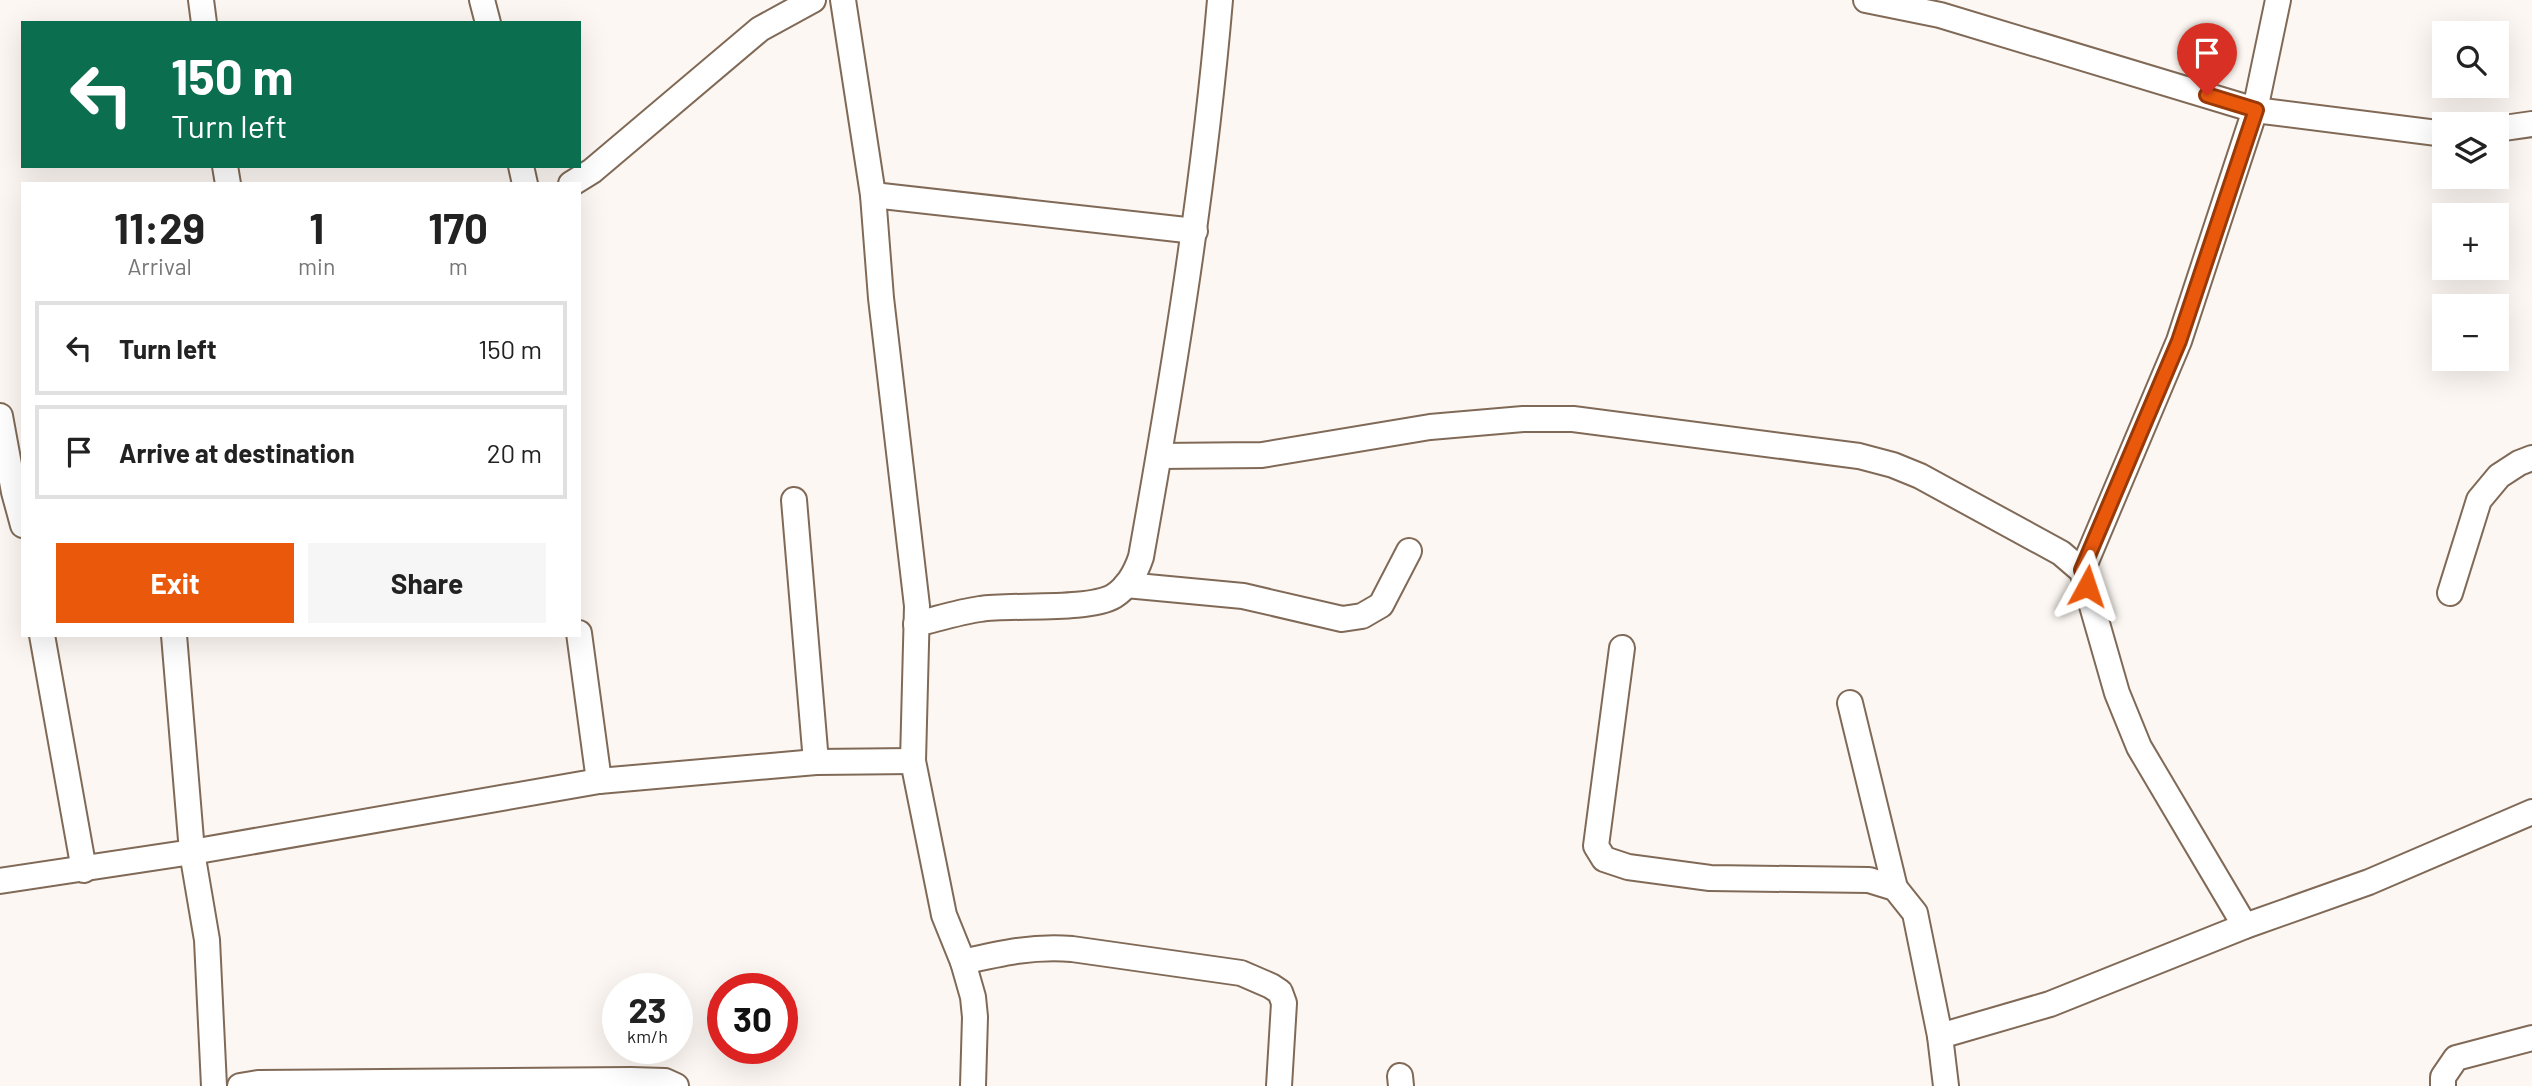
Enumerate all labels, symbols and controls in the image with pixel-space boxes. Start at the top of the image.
map controls [2432,21,2509,371]
button: search [2432,21,2509,98]
pin [2177,23,2237,95]
icon: arrive [2188,34,2226,72]
text: 150 m [171,46,293,105]
icon: left [56,49,147,140]
text: Turn left [171,106,288,144]
button: layers [2432,112,2509,189]
text: 11:29 [114,202,205,252]
text: 1 [309,202,324,252]
text: 170 [428,202,488,252]
button: + [2432,203,2509,280]
text: Arrival [127,252,192,280]
text: min [298,252,335,280]
text: m [449,252,468,280]
button: − [2432,294,2509,371]
icon: left [60,329,98,367]
text: Turn left [119,333,217,364]
text: 150 m [478,333,542,364]
icon: arrive [60,433,98,471]
text: Arrive at destination [119,437,355,468]
text: 20 m [487,437,542,468]
button: Exit [56,543,294,623]
button: Share [308,543,546,623]
position arrow [2050,549,2124,623]
speed limit sign: 30 [707,973,798,1064]
text: 23 [628,988,667,1030]
text: km/h [627,1025,668,1047]

